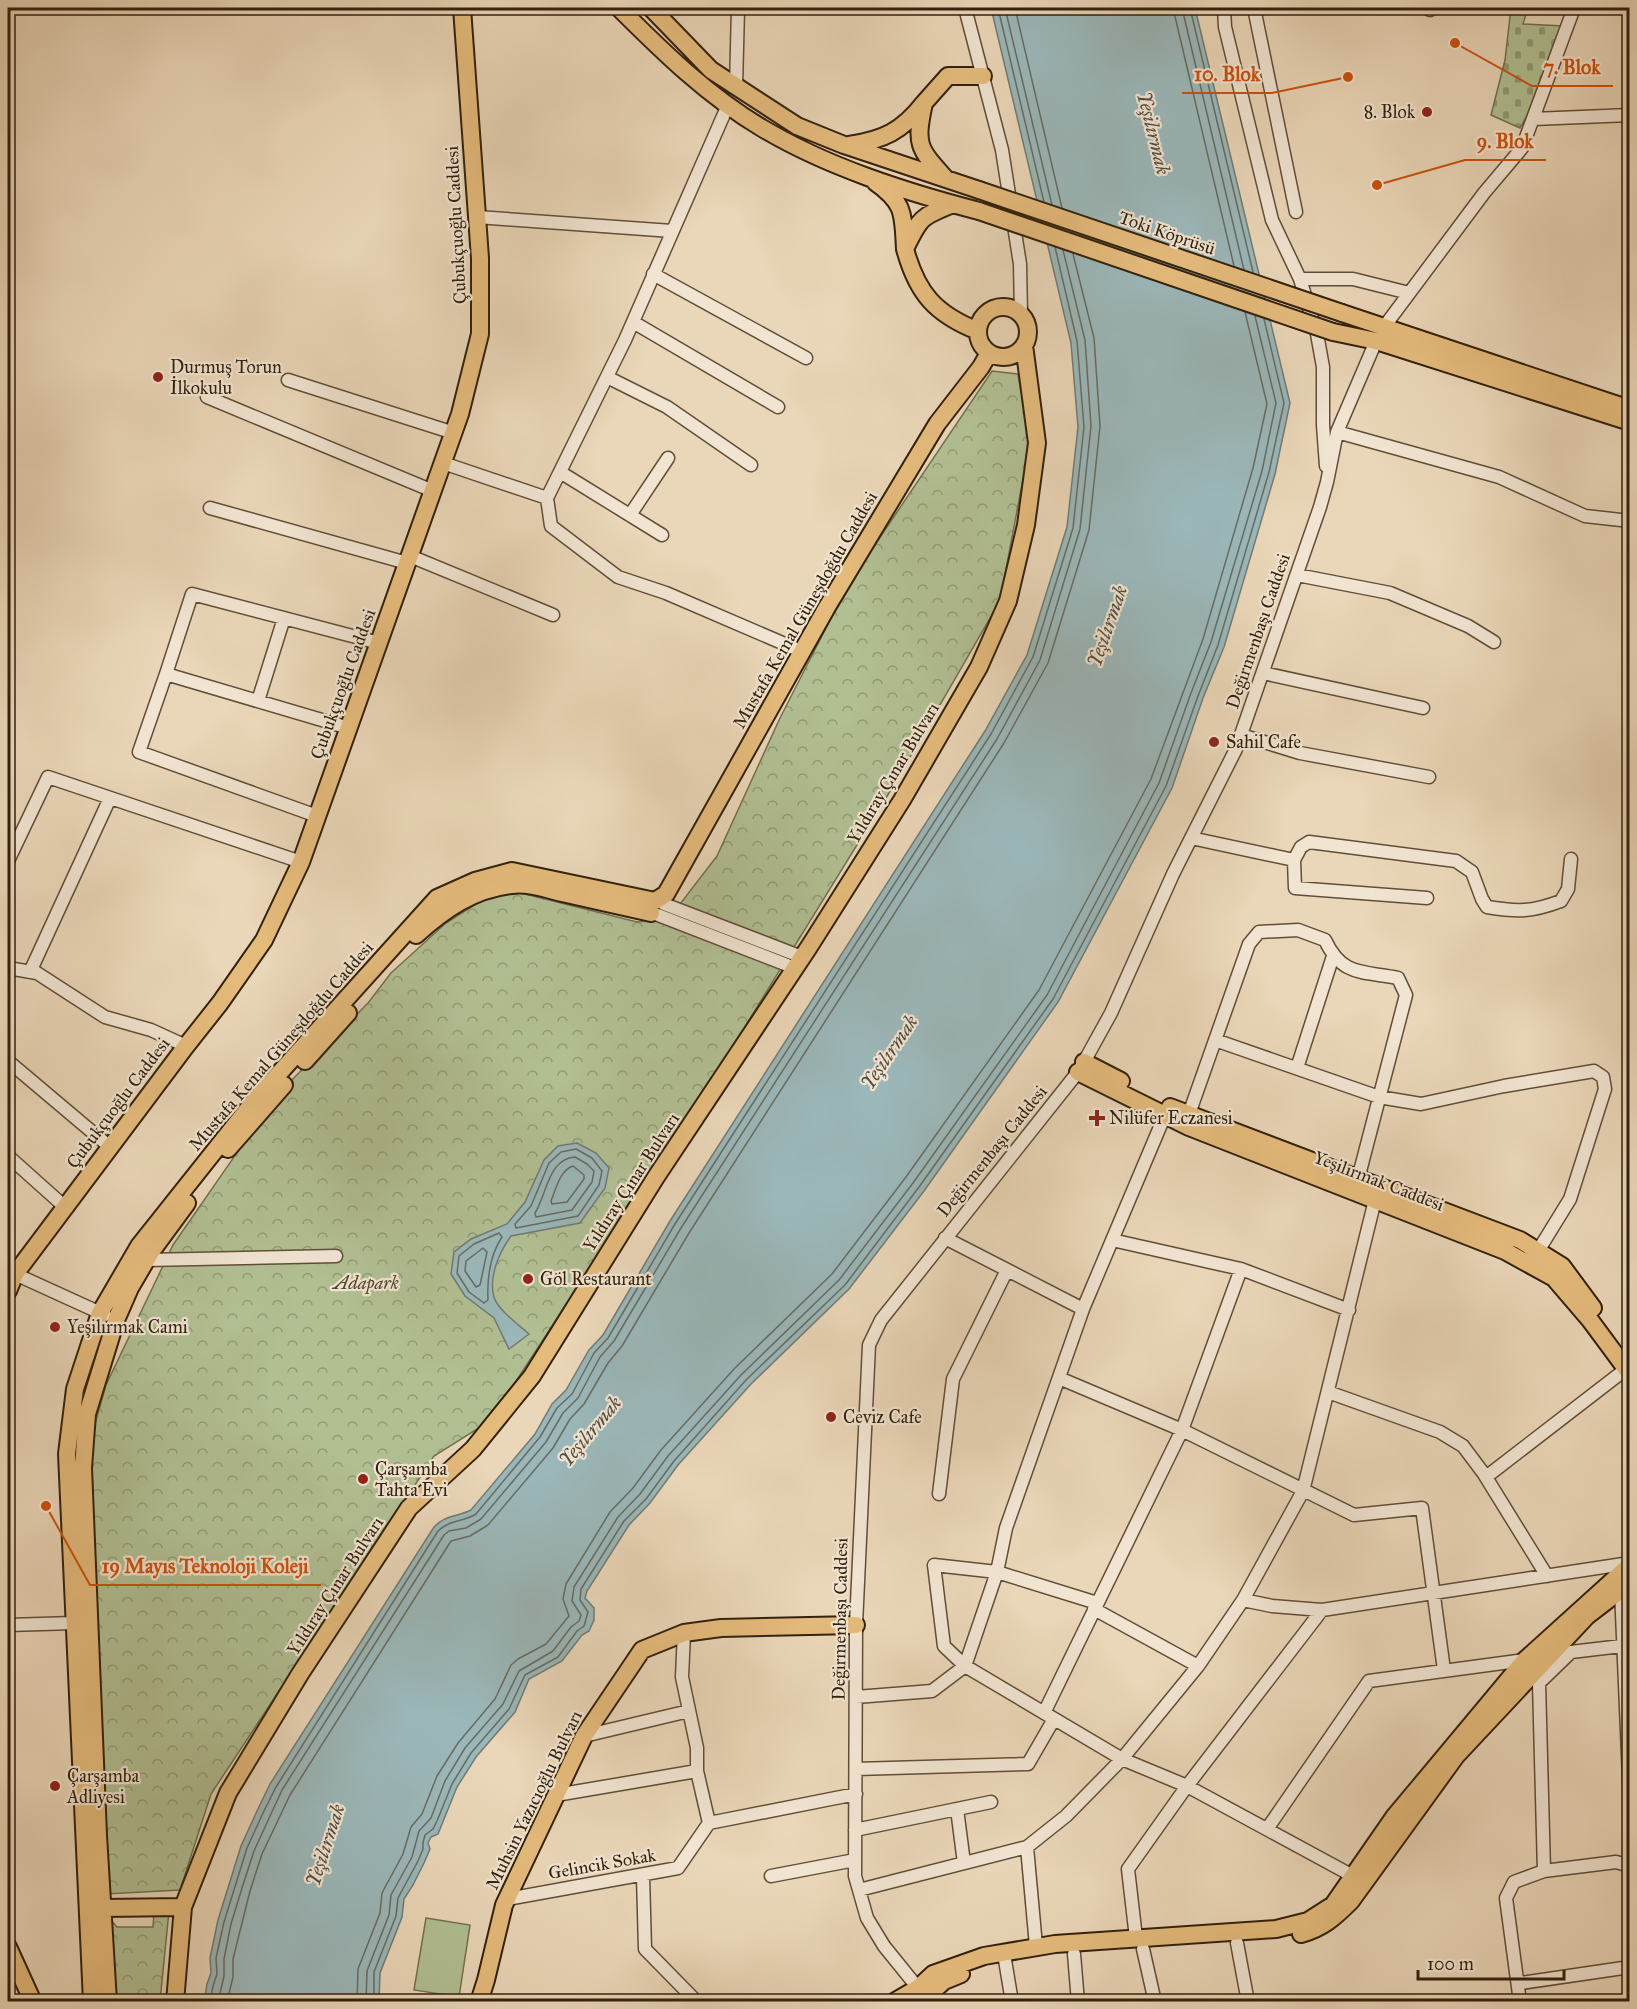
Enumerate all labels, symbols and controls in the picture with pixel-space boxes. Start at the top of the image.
callout: 7. Blok [1532,48,1613,86]
callout: 10. Blok [1182,55,1272,93]
text: 7. Blok [1544,55,1601,79]
text: 10. Blok [1194,62,1261,86]
water label: Yeşilırmak [1132,89,1176,177]
place label: 8. Blok [1364,101,1416,123]
marker: 8. Blok [1420,105,1434,119]
callout: 9. Blok [1465,122,1546,160]
text: 9. Blok [1476,129,1534,154]
street label: Çubukçuoğlu Caddesi [441,145,472,305]
street label: Toki Köprüsü [1116,206,1218,260]
place label: Durmuş Torun İlkokulu [170,356,282,399]
marker: Durmuş Torun İlkokulu [151,370,165,384]
street label: Mustafa Kemal Güneşdoğdu Caddesi [728,487,883,733]
street label: Değirmenbaşı Caddesi [1221,550,1296,712]
water label: Yeşilırmak [1082,582,1132,670]
street label: Çubukçuoğlu Caddesi [306,606,381,763]
street label: Yıldıray Çınar Bulvarı [842,698,944,848]
place label: Sahil Cafe [1226,731,1301,753]
marker: Sahil Cafe [1207,735,1221,749]
street label: Mustafa Kemal Güneşdoğdu Caddesi [184,937,379,1156]
water label: Yeşilırmak [855,1010,923,1094]
street label: Çubukçuoğlu Caddesi [62,1033,175,1173]
street label: Değirmenbaşı Caddesi [932,1081,1053,1222]
place label: Nilüfer Eczanesi [1109,1107,1233,1129]
street label: Yıldıray Çınar Bulvarı [578,1109,684,1255]
marker: Nilüfer Eczanesi [1090,1111,1104,1125]
street label: Yeşilırmak Caddesi [1311,1146,1447,1216]
place label: Göl Restaurant [540,1268,652,1290]
park label: Adapark [331,1272,399,1295]
marker: Göl Restaurant [521,1272,535,1286]
place label: Yeşilırmak Cami [67,1316,188,1338]
marker: Yeşilırmak Cami [48,1320,62,1334]
water label: Yeşilırmak [554,1391,626,1471]
place label: Ceviz Cafe [843,1406,922,1428]
marker: Ceviz Cafe [824,1410,838,1424]
place label: Çarşamba Tahta Evi [375,1458,448,1501]
marker: Çarşamba Tahta Evi [356,1472,370,1486]
street label: Yıldıray Çınar Bulvarı [282,1513,388,1659]
street label: Değirmenbaşı Caddesi [828,1537,853,1701]
callout: 19 Mayıs Teknoloji Koleji [90,1547,321,1585]
text: 19 Mayıs Teknoloji Koleji [101,1554,309,1579]
street label: Muhsin Yazıcıoğlu Bulvarı [481,1707,588,1894]
place label: Çarşamba Adliyesi [66,1765,140,1808]
marker: Çarşamba Adliyesi [48,1779,62,1793]
water label: Yeşilırmak [301,1801,350,1889]
street label: Gelincik Sokak [547,1844,658,1884]
scale bar [1418,1943,1564,1981]
text: 100 m [1427,1953,1474,1975]

